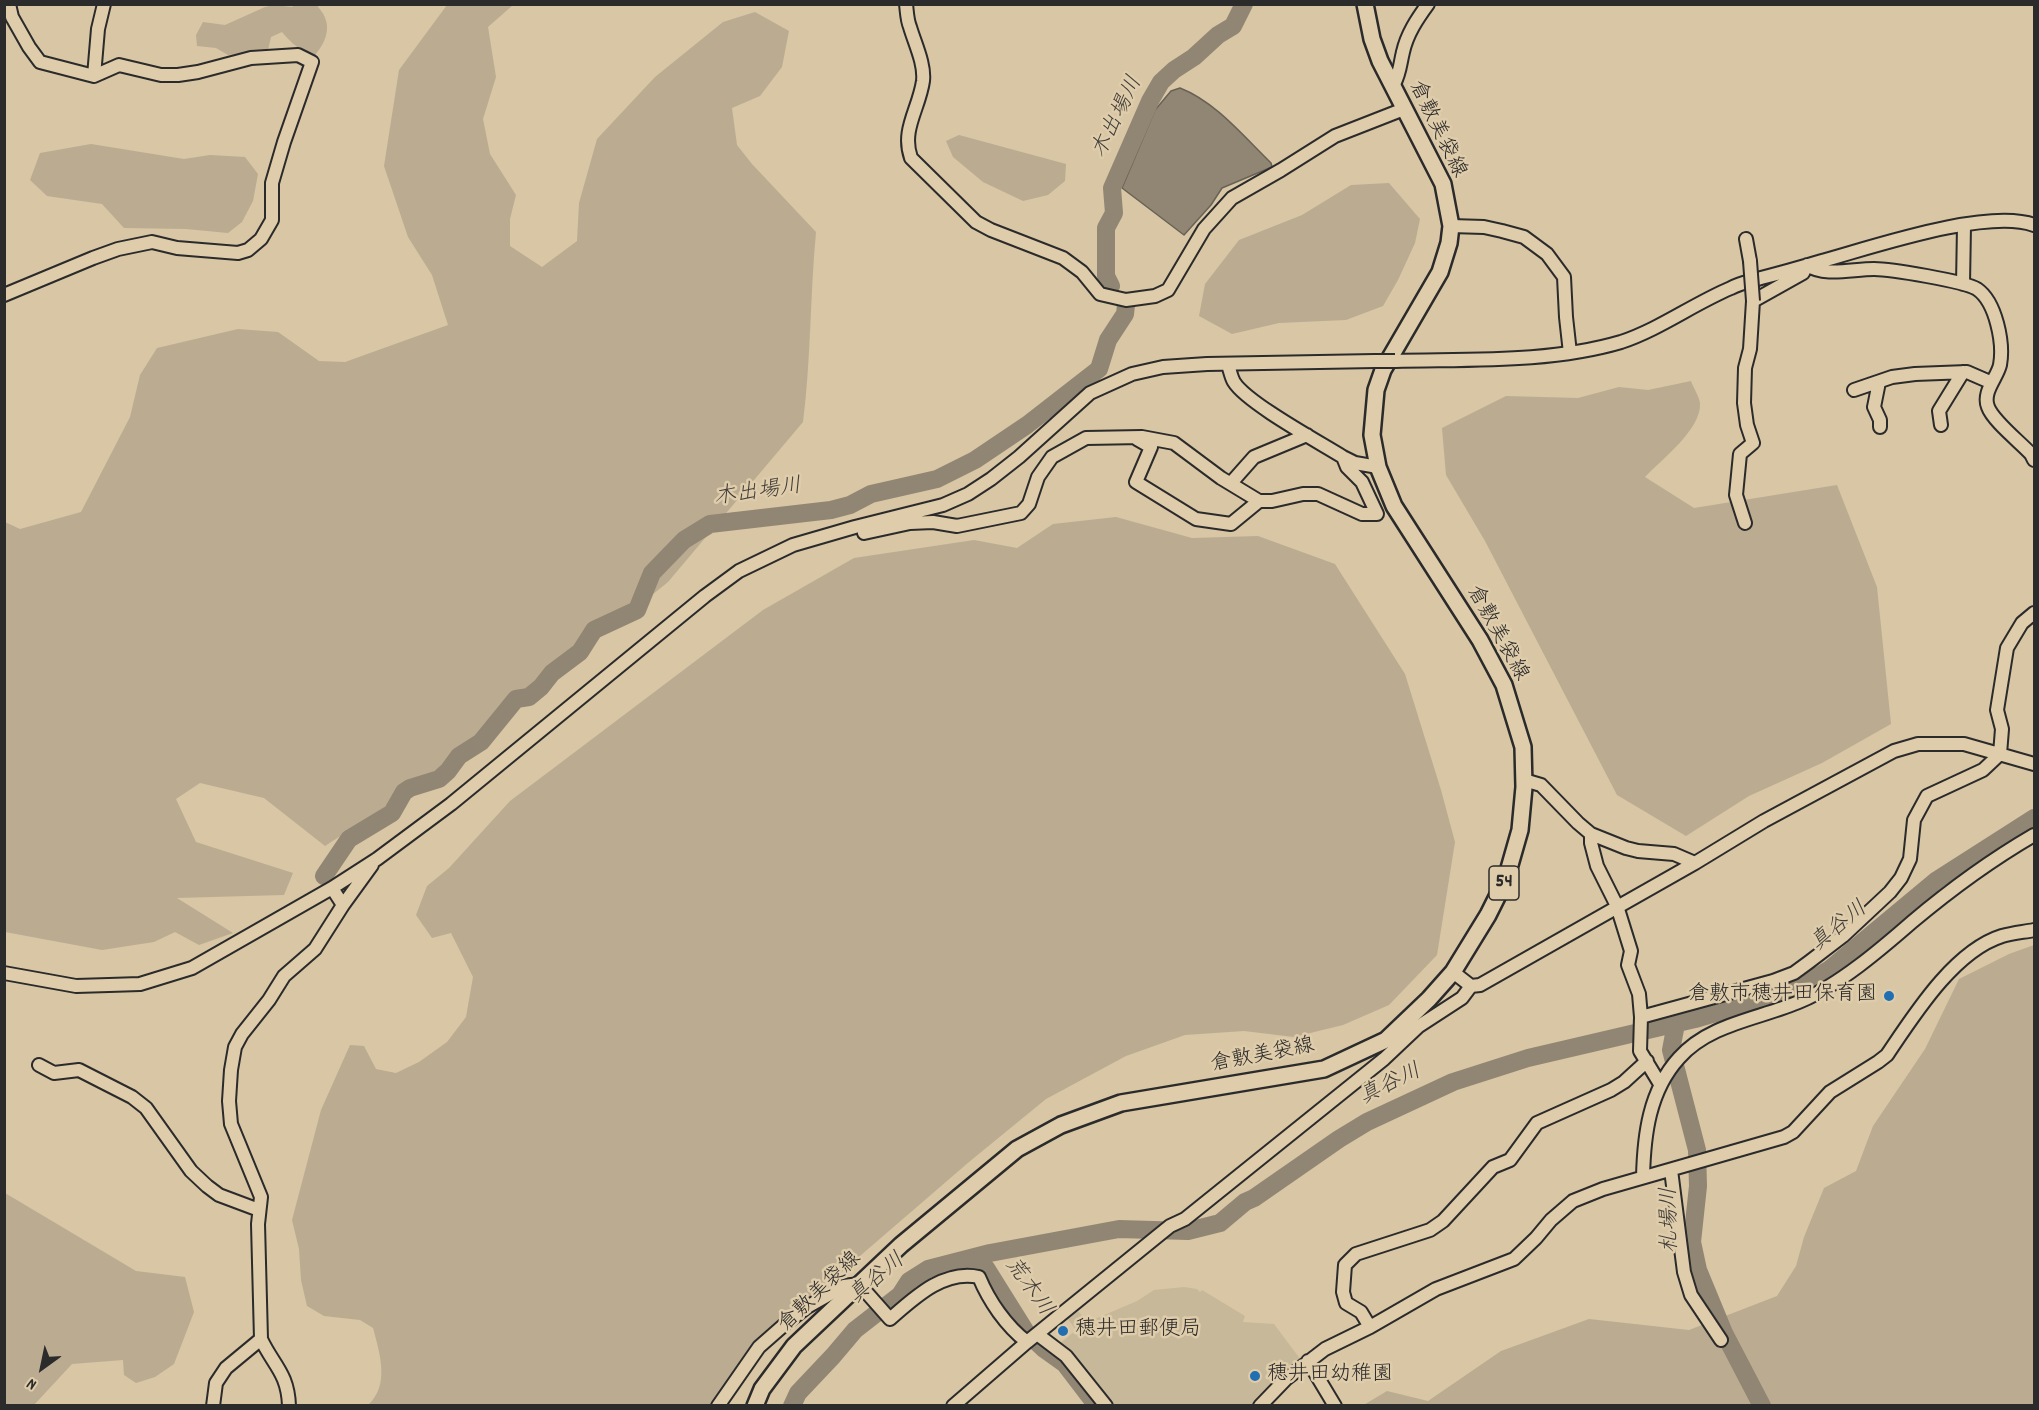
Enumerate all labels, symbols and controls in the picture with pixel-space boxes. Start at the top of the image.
water label: 木出場川 [1088,73,1150,163]
street label: 倉敷美袋線 [1402,77,1470,183]
water label: 木出場川 [713,475,803,513]
street label: 倉敷美袋線 [1460,582,1532,686]
road number: 54 [1489,866,1519,900]
water label: 真谷川 [1806,897,1874,959]
place label: 倉敷市穂井田保育園 [1688,983,1877,1009]
marker: 倉敷市穂井田保育園 [1882,989,1896,1003]
street label: 倉敷美袋線 [1209,1035,1317,1079]
water label: 真谷川 [1356,1060,1426,1112]
water label: 札場川 [1658,1187,1686,1253]
street label: 倉敷美袋線 [774,1247,868,1339]
water label: 真谷川 [844,1249,912,1311]
water label: 荒木川 [997,1254,1057,1322]
place label: 穂井田郵便局 [1075,1318,1201,1344]
marker: 穂井田郵便局 [1056,1324,1070,1338]
north arrow [12,1338,72,1398]
place label: 穂井田幼稚園 [1267,1363,1393,1389]
marker: 穂井田幼稚園 [1248,1369,1262,1383]
text: N [22,1372,42,1395]

